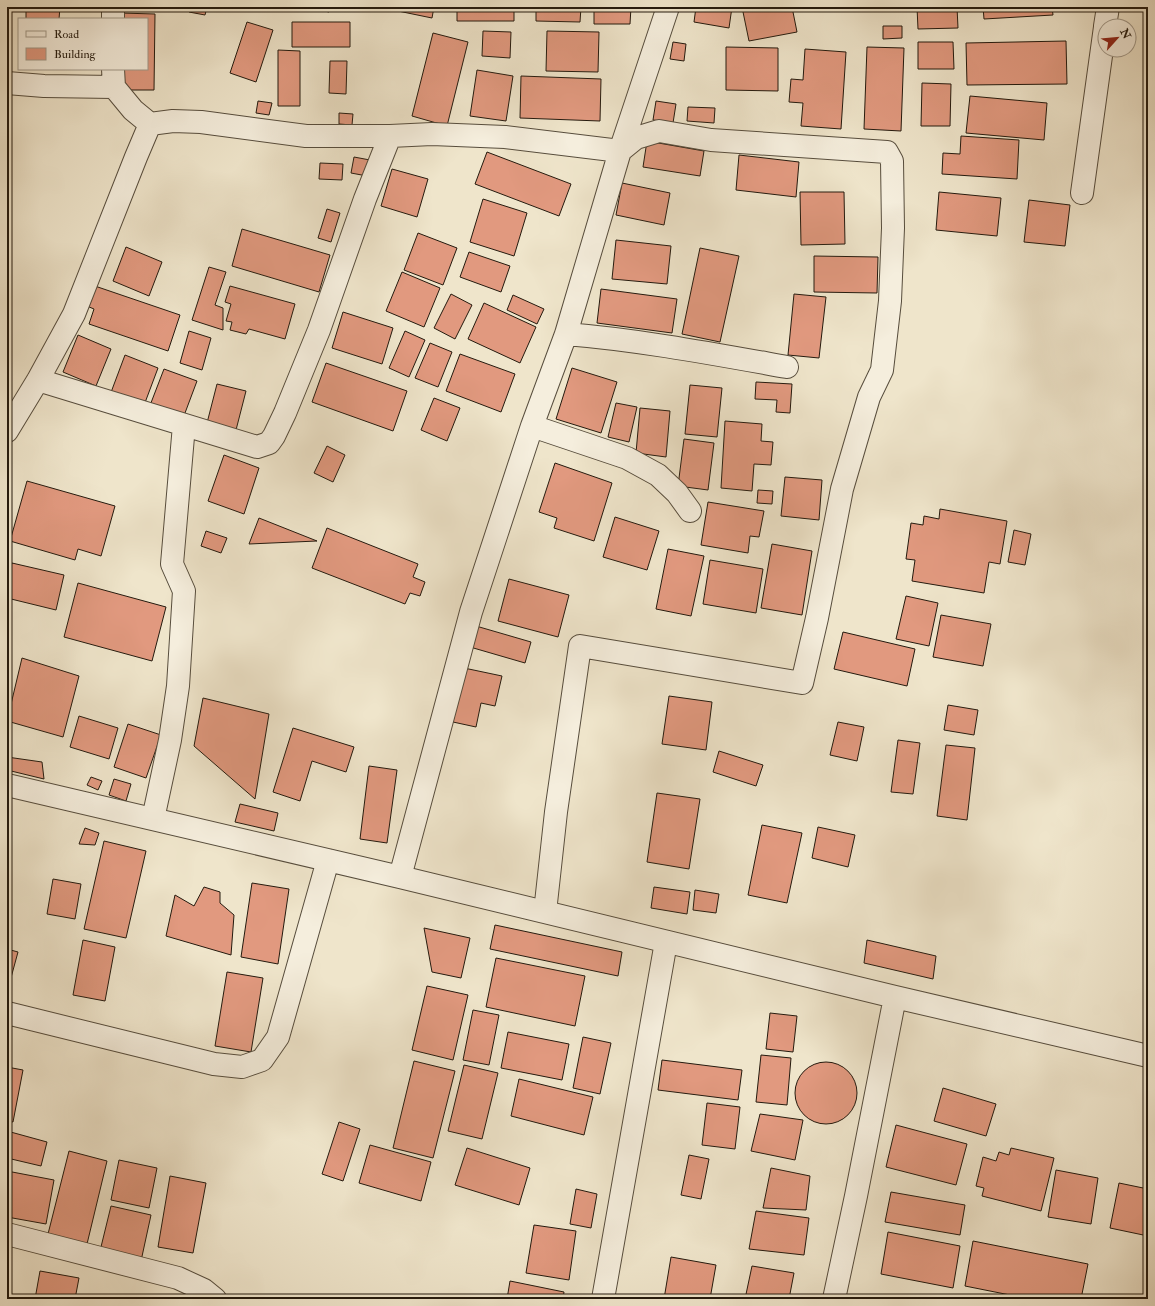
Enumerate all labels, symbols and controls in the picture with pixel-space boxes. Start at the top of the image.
legend [18,18,148,70]
north arrow [1097,18,1137,58]
text: N [1117,25,1134,42]
text: Road [54,27,79,42]
text: Building [54,47,97,62]

